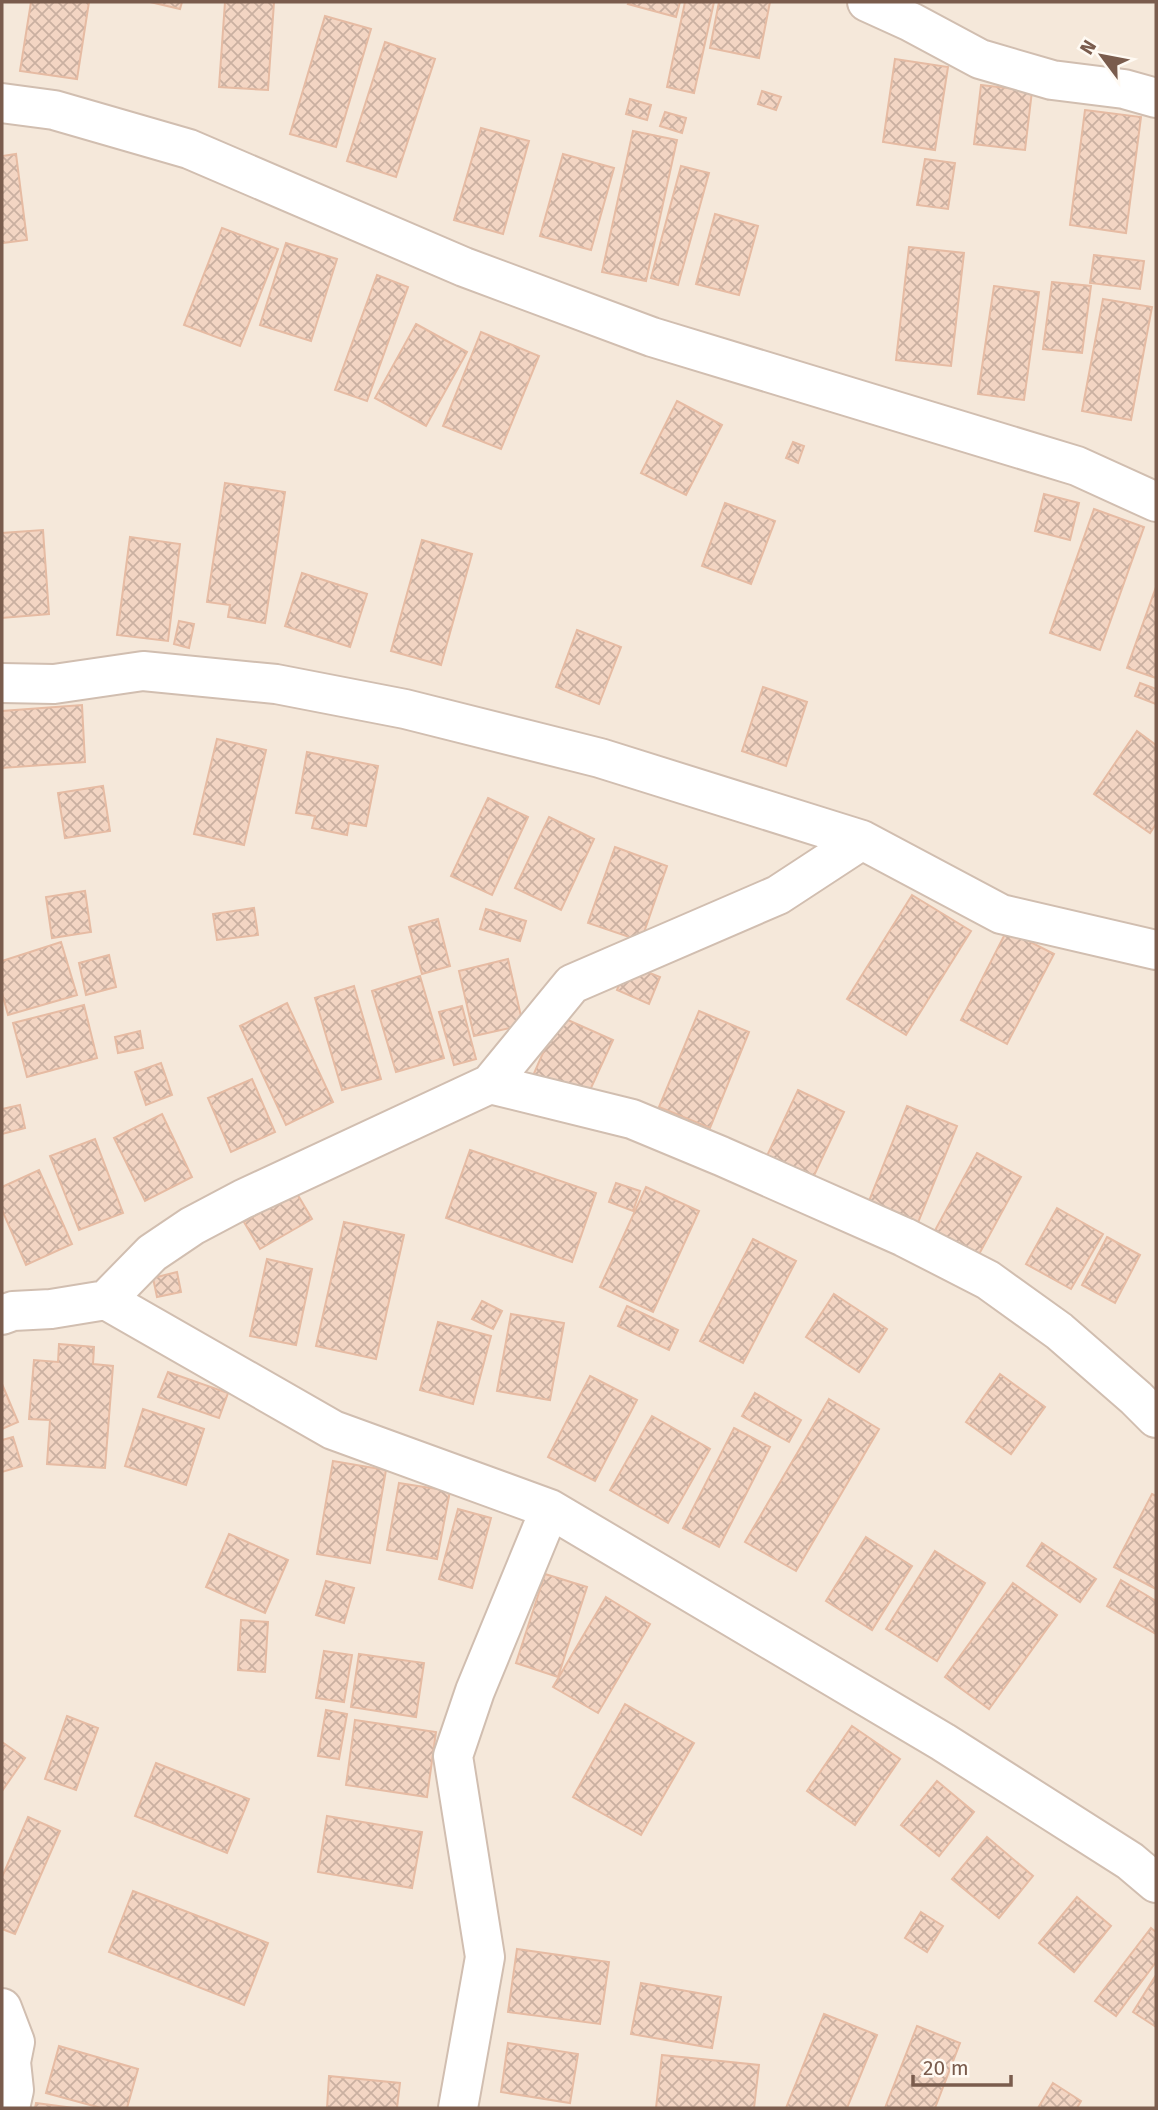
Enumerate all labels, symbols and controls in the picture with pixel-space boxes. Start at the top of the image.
north arrow [1067,21,1137,91]
text: N [1075,36,1101,59]
scale bar [913,2044,1011,2088]
text: 20 m [923,2055,969,2081]

